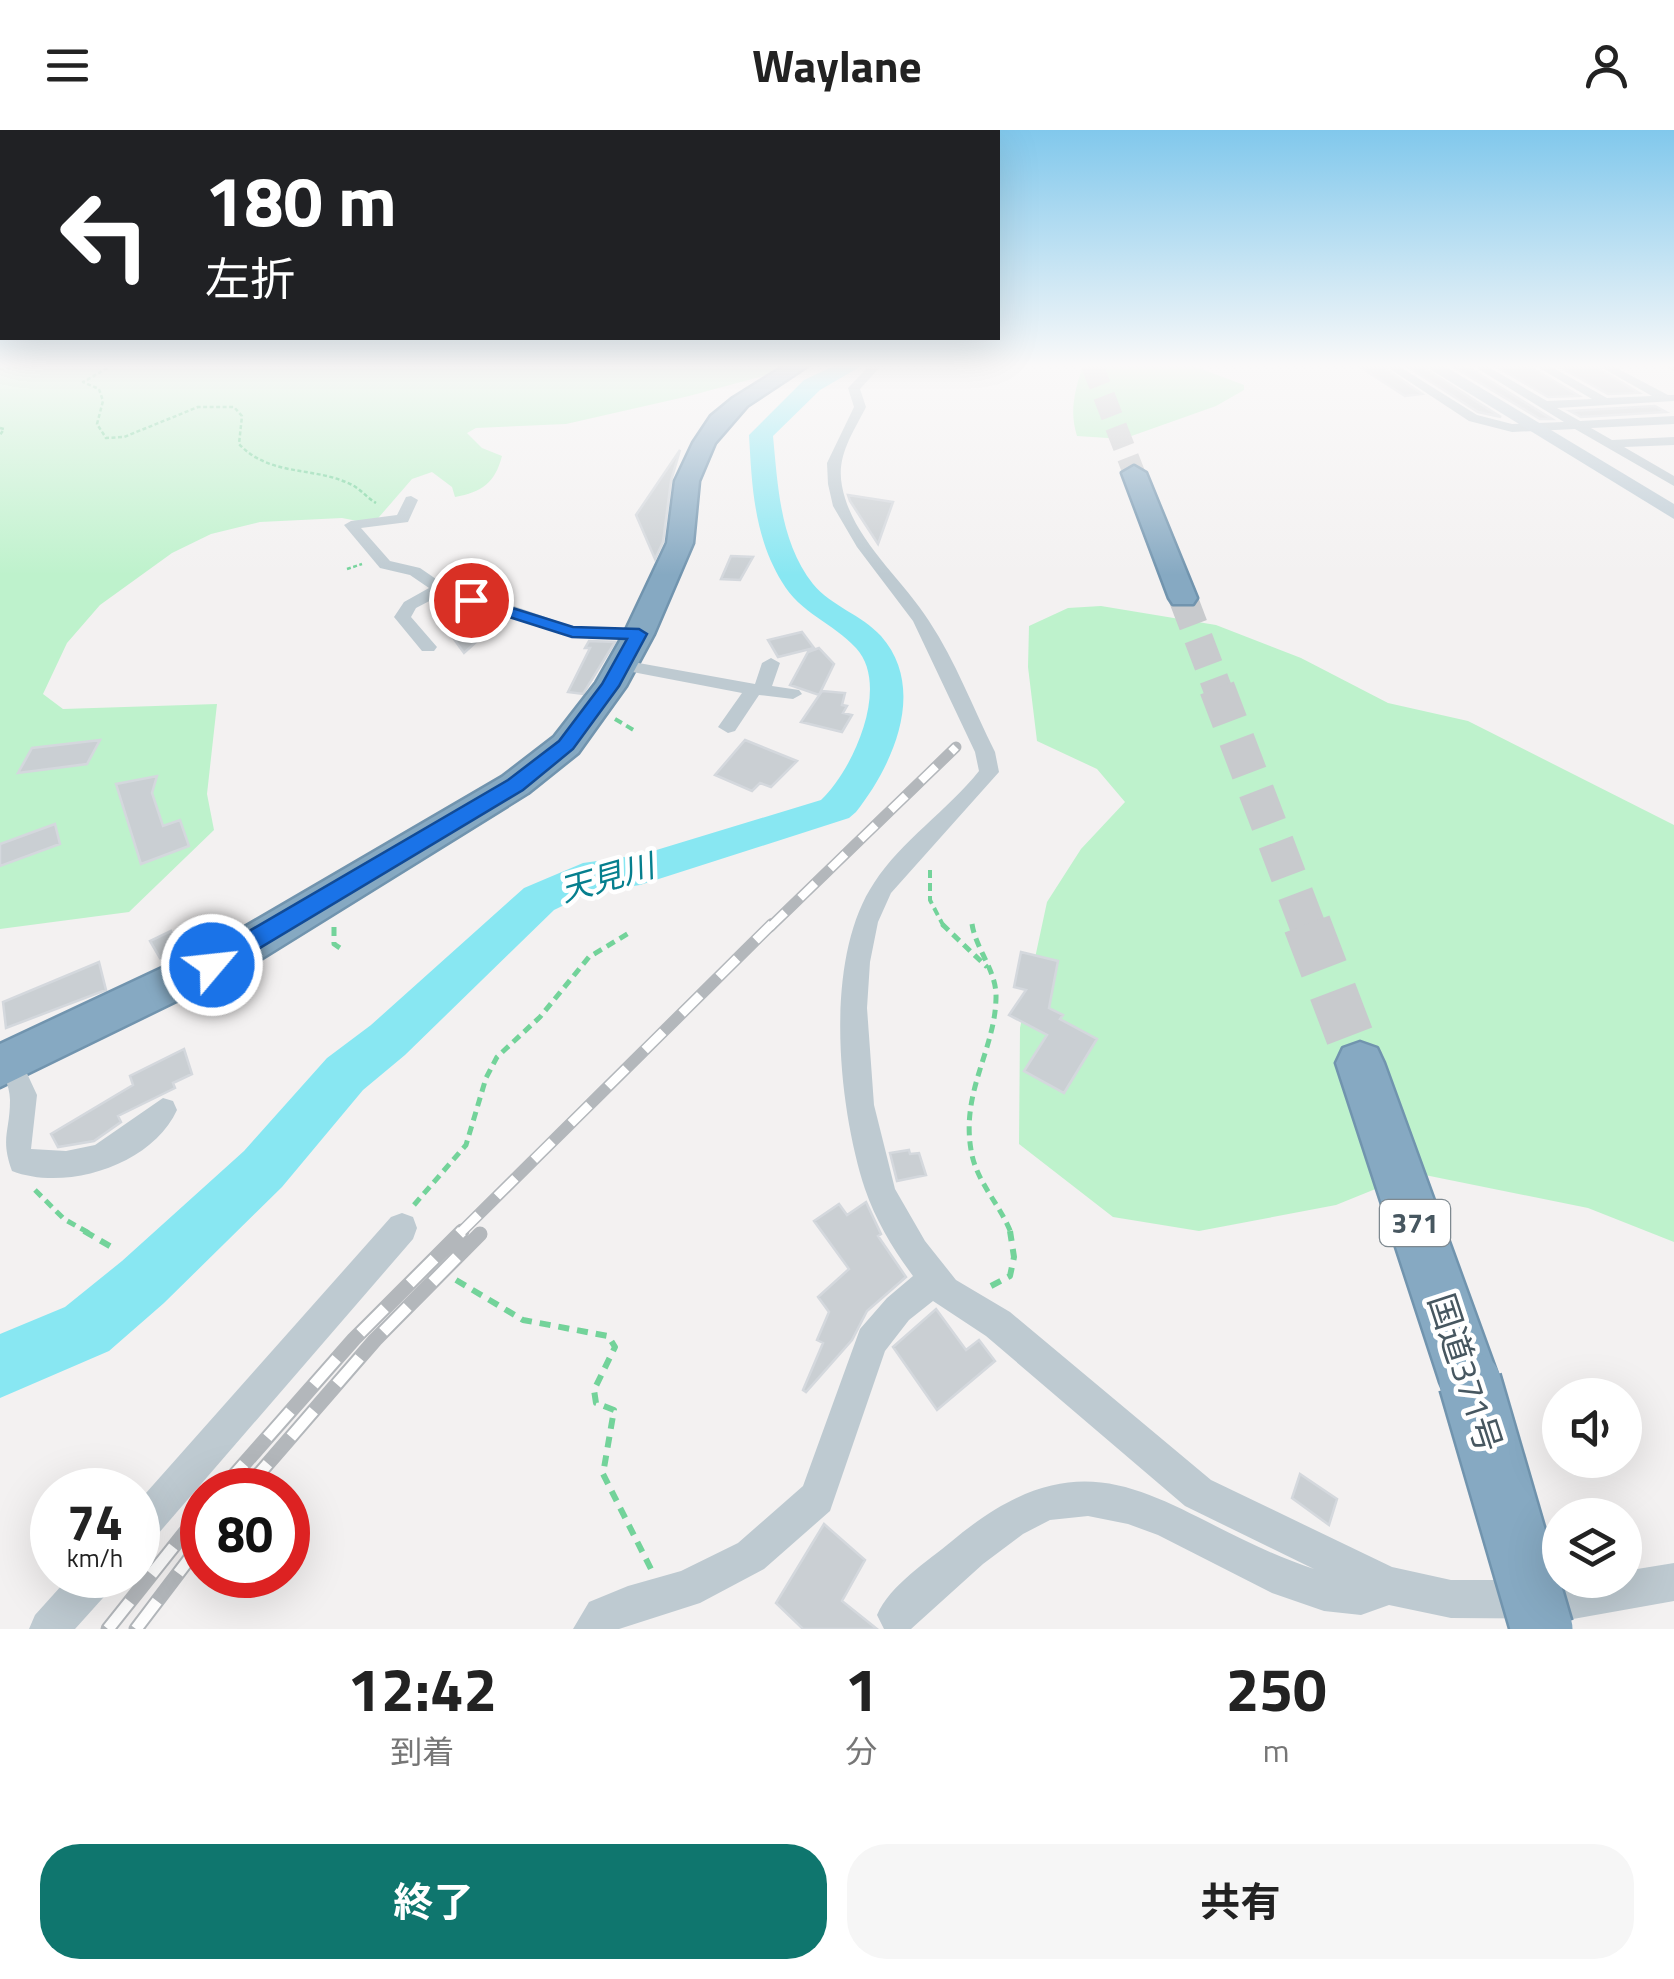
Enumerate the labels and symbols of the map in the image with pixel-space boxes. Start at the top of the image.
pin [429,558,514,643]
water label: 天見川 [554,840,662,913]
position arrow [160,913,264,1017]
road number: 371 [1380,1200,1450,1246]
street label: 国道371号 [1415,1286,1517,1459]
speed limit sign: 80 [180,1468,310,1598]

